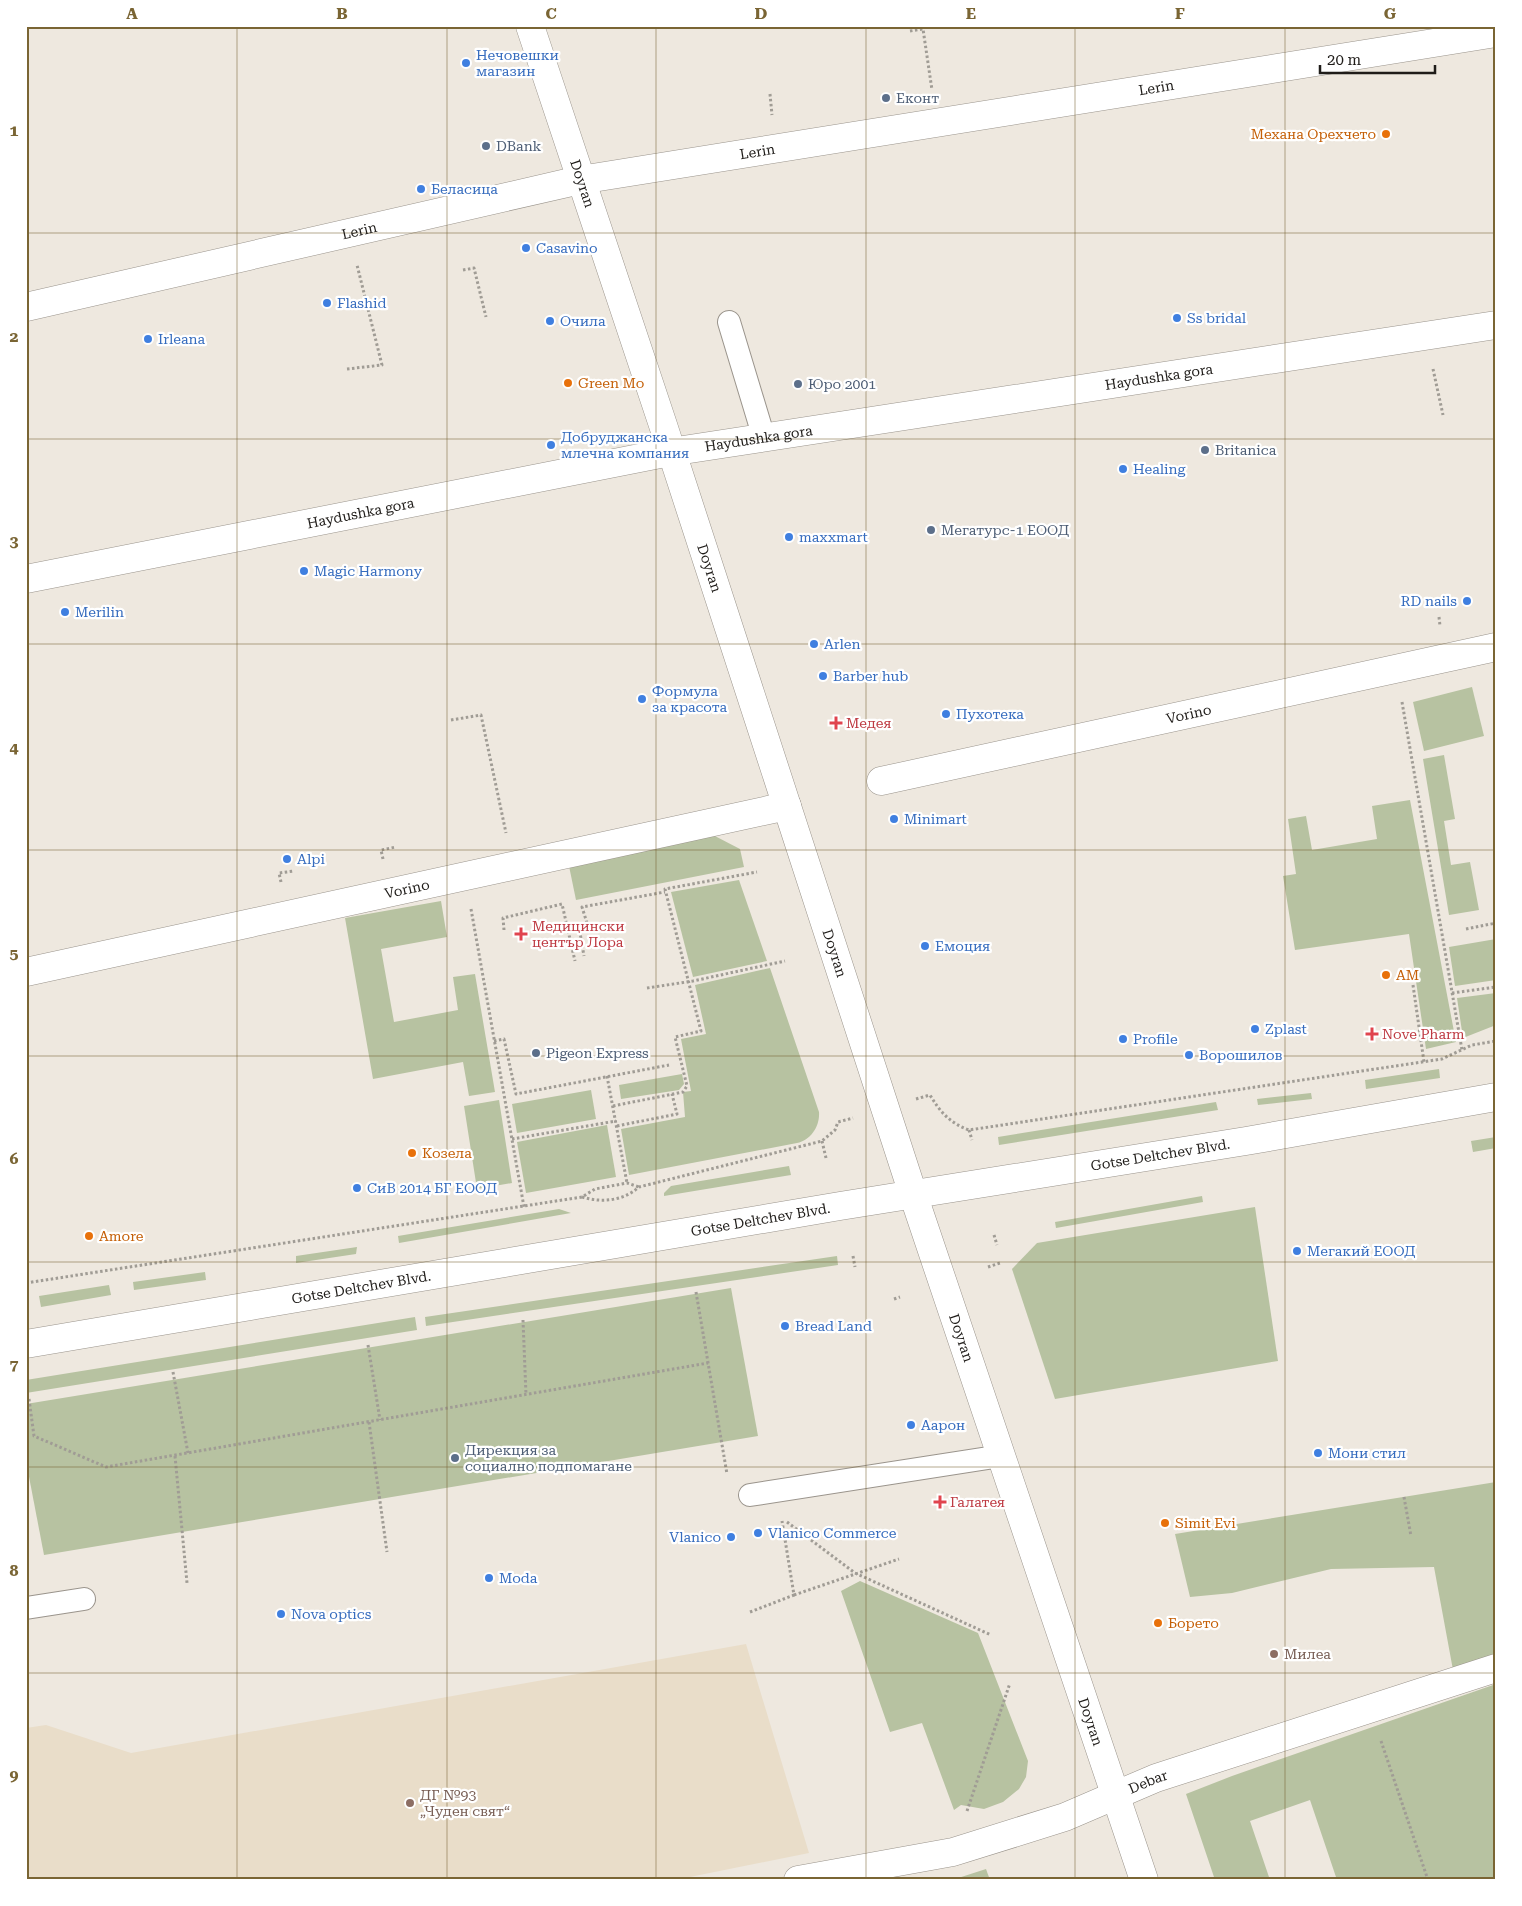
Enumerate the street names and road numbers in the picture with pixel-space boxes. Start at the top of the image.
street label: Lerin [1137,77,1175,98]
street label: Lerin [738,141,776,162]
street label: Doyran [567,157,598,210]
street label: Lerin [340,219,379,242]
street label: Haydushka gora [1104,361,1214,393]
street label: Haydushka gora [703,422,814,455]
street label: Haydushka gora [306,495,416,531]
street label: Doyran [694,542,725,594]
street label: Vorino [1165,701,1213,727]
street label: Vorino [383,876,431,902]
street label: Doyran [819,927,850,979]
street label: Gotse Deltchev Blvd. [1089,1136,1231,1174]
street label: Gotse Deltchev Blvd. [690,1200,831,1239]
street label: Gotse Deltchev Blvd. [290,1268,432,1307]
street label: Doyran [946,1312,977,1364]
street label: Doyran [1075,1696,1106,1748]
street label: Debar [1126,1767,1170,1797]

